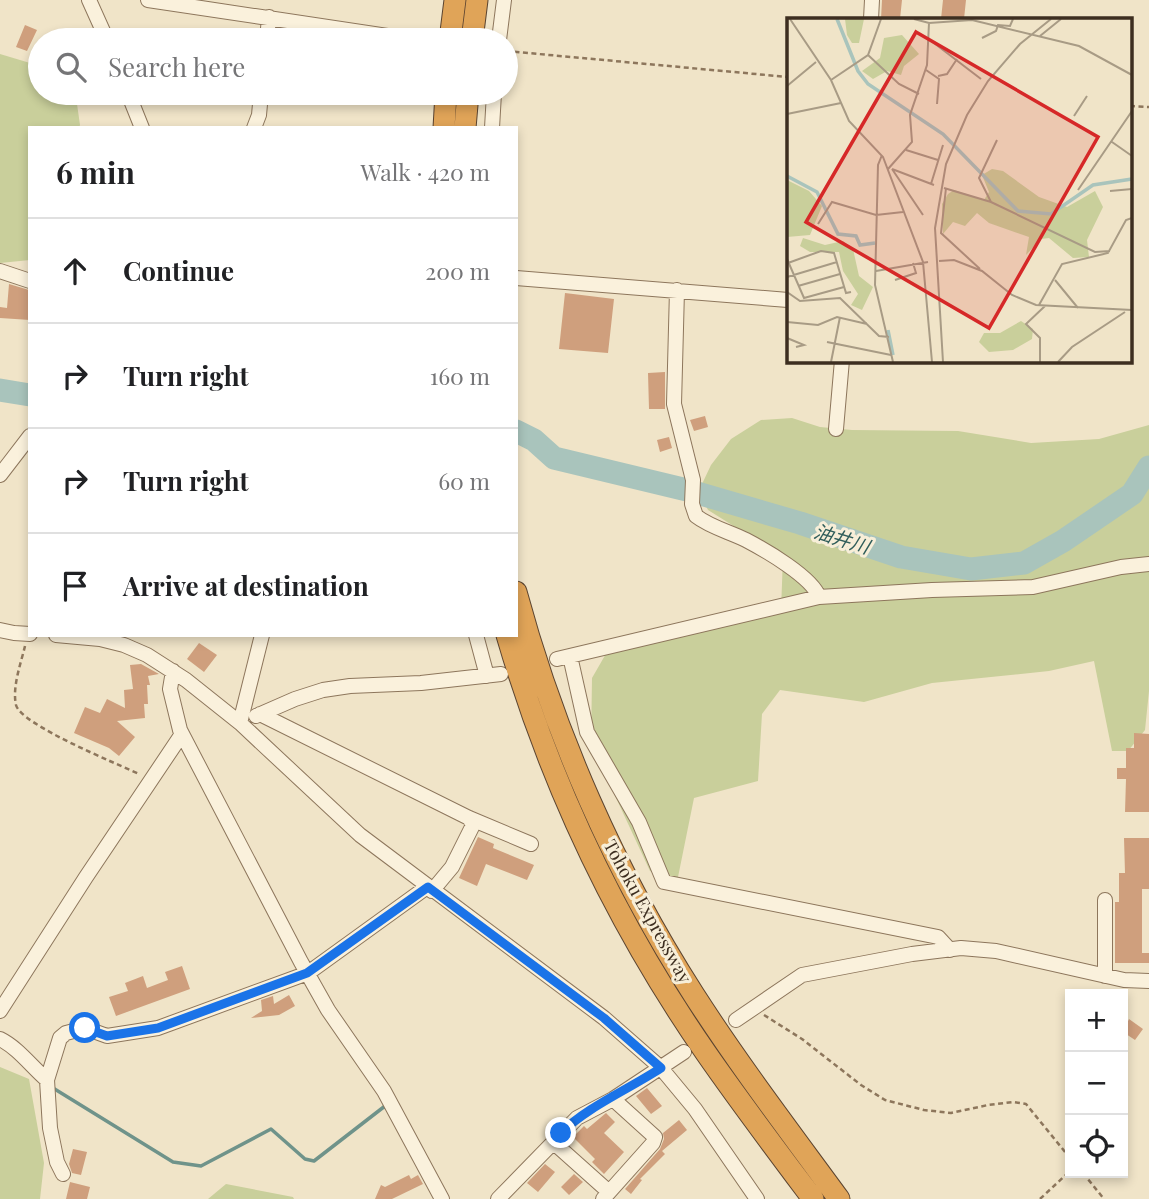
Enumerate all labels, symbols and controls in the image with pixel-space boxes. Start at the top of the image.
inset map [787,18,1132,362]
search box [28,28,518,105]
icon: search [52,48,90,86]
text: Search here [108,49,245,84]
text: 6 min [56,152,135,192]
text: Walk · 420 m [361,156,490,187]
icon: ahead [56,252,94,290]
text: Continue [123,253,234,288]
text: 200 m [425,255,490,286]
icon: right [56,357,94,395]
text: Turn right [123,358,249,393]
text: 160 m [430,360,490,391]
icon: right [56,462,94,500]
text: Turn right [123,463,249,498]
text: 60 m [438,465,490,496]
water label: 油井川 [811,517,875,559]
icon: arrive [56,567,94,605]
text: Arrive at destination [123,568,369,603]
street label: Tohoku Expressway [599,835,697,987]
map controls [1065,989,1128,1178]
button: + [1065,989,1128,1052]
route start [69,1012,100,1043]
button: − [1065,1052,1128,1115]
button: locate [1065,1115,1128,1178]
route end [545,1117,576,1148]

